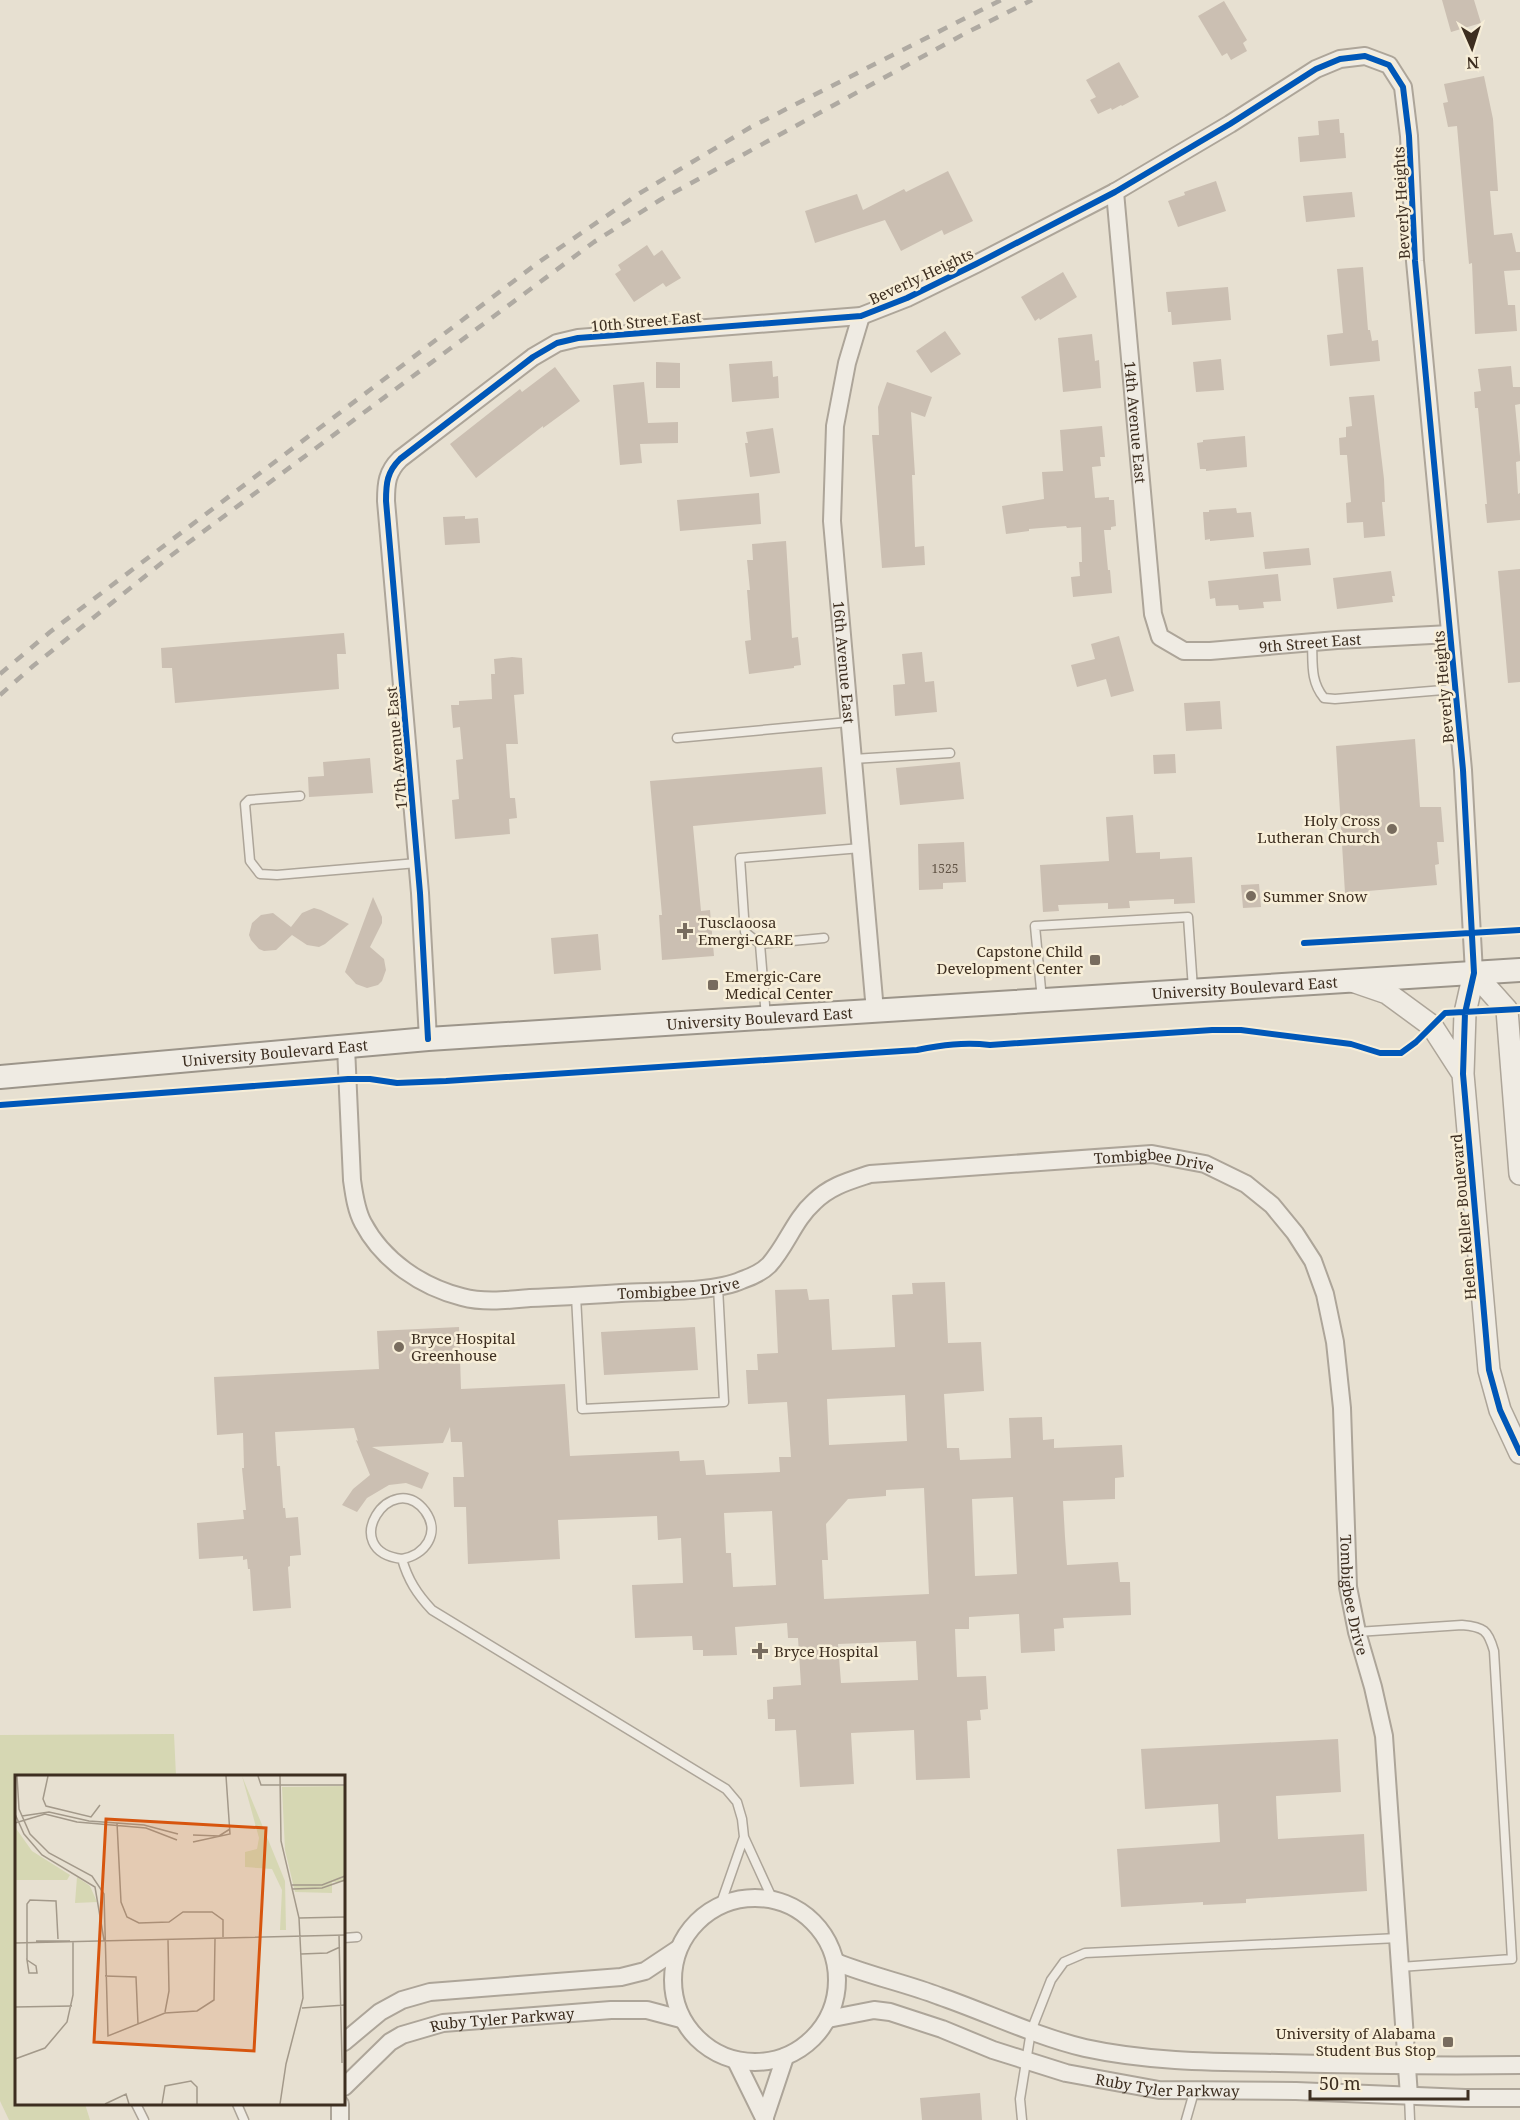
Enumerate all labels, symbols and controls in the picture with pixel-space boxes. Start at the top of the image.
north arrow [1442,18,1502,78]
text: N [1466,52,1480,74]
street label: Beverly Heights [1388,146,1414,260]
street label: Beverly Heights [866,243,977,309]
street label: 10th Street East [590,306,702,336]
street label: 14th Avenue East [1120,360,1151,484]
street label: 16th Avenue East [829,600,860,724]
street label: 9th Street East [1258,629,1362,657]
street label: Beverly Heights [1428,630,1458,744]
street label: 17th Avenue East [381,686,411,810]
place label: Holy Cross Lutheran Church [1257,810,1380,847]
marker: Holy Cross Lutheran Church [1385,822,1399,836]
house number: 1525 [932,860,958,877]
place label: Summer Snow [1263,886,1368,906]
marker: Summer Snow [1244,889,1258,903]
place label: Tusclaoosa Emergi-CARE [698,912,793,949]
marker: Tusclaoosa Emergi-CARE [676,922,694,940]
place label: Capstone Child Development Center [937,941,1083,978]
marker: Capstone Child Development Center [1088,953,1102,967]
place label: Emergic-Care Medical Center [725,966,833,1003]
street label: University Boulevard East [1151,972,1338,1003]
marker: Emergic-Care Medical Center [706,978,720,992]
street label: University Boulevard East [666,1002,853,1034]
street label: University Boulevard East [181,1034,369,1071]
street label: Helen Keller Boulevard [1446,1133,1480,1301]
street label: Tombigbee Drive [1093,1144,1218,1177]
street label: Tombigbee Drive [617,1272,742,1303]
place label: Bryce Hospital Greenhouse [411,1328,516,1365]
marker: Bryce Hospital Greenhouse [392,1340,406,1354]
street label: Tombigbee Drive [1336,1534,1373,1658]
place label: Bryce Hospital [774,1641,879,1661]
marker: Bryce Hospital [751,1642,769,1660]
inset map [15,1775,345,2105]
street label: Ruby Tyler Parkway [427,2003,575,2036]
place label: University of Alabama Student Bus Stop [1276,2023,1436,2060]
marker: University of Alabama Student Bus Stop [1441,2035,1455,2049]
scale bar [1310,2063,1468,2101]
street label: Ruby Tyler Parkway [1094,2069,1240,2101]
text: 50 m [1319,2071,1361,2095]

